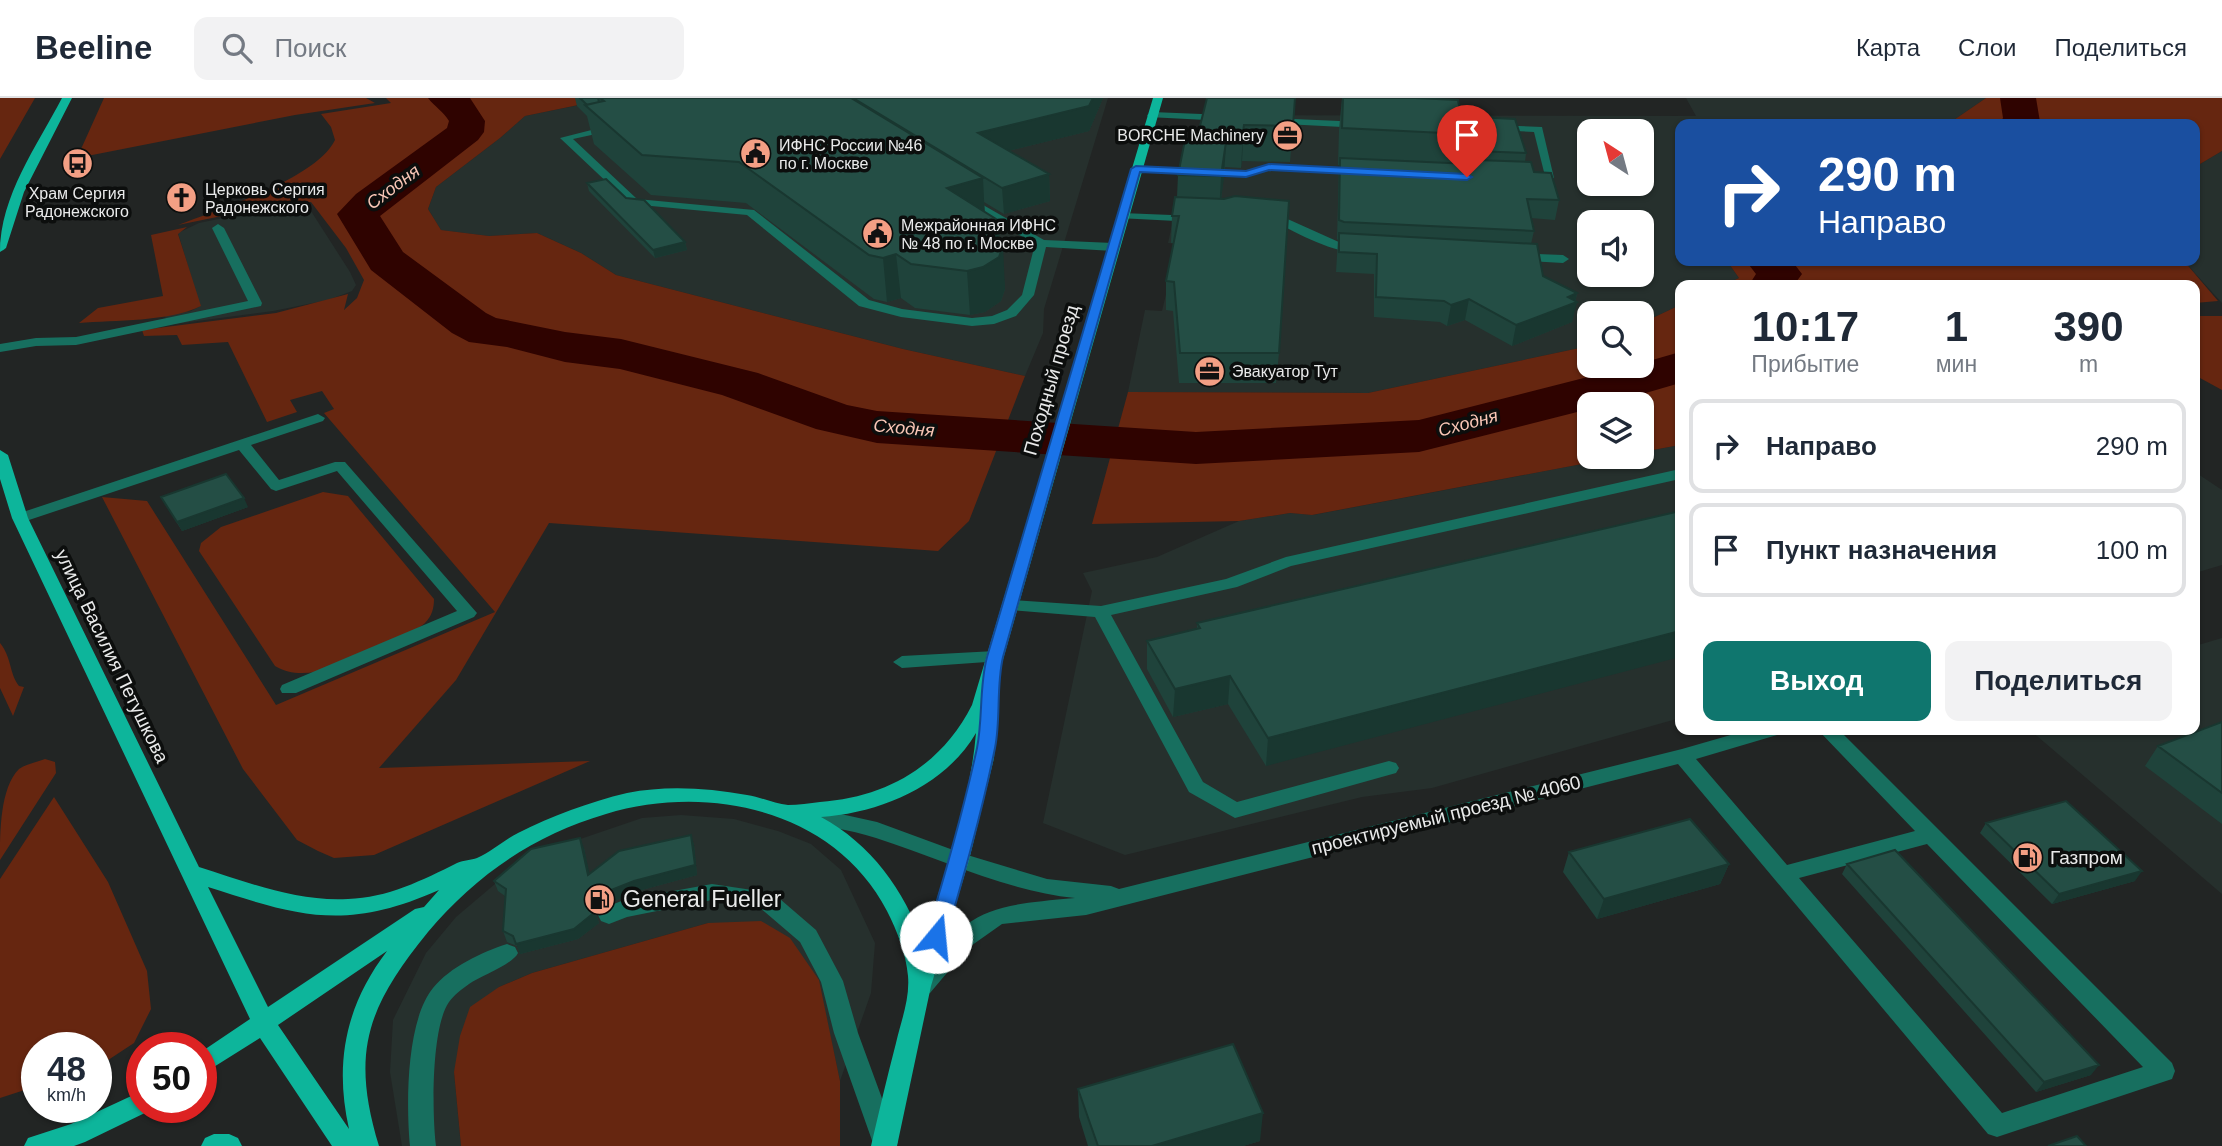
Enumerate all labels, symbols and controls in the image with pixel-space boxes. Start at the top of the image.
search box [194,17,684,80]
text: Beeline [35,29,152,66]
icon: search [218,29,256,67]
text: Поиск [274,33,346,63]
text: Карта [1856,34,1920,61]
text: Слои [1958,34,2016,61]
text: Поделиться [2054,34,2187,61]
pin [1437,105,1497,177]
icon: arrive [1448,116,1486,154]
office icon: BORCHE Machinery [1270,118,1304,152]
north arrow [1577,119,1654,196]
map controls [1577,119,1654,469]
place label: BORCHE Machinery [1117,127,1264,144]
public building icon: ИФНС России №46 по г. Москве [739,137,773,171]
place label: ИФНС России №46 по г. Москве [779,137,922,172]
bus stop icon: Храм Сергия Радонежского [60,147,94,181]
icon: right [1703,147,1794,238]
text: 290 m [1818,147,1957,201]
water label: Сходня [363,160,424,213]
church icon: Церковь Сергия Радонежского [165,181,199,215]
place label: Церковь Сергия Радонежского [205,181,325,216]
place label: Храм Сергия Радонежского [25,185,129,220]
text: Направо [1818,204,1946,240]
button: sound [1577,210,1654,287]
public building icon: Межрайонная ИФНС № 48 по г. Москве [861,217,895,251]
place label: Межрайонная ИФНС № 48 по г. Москве [901,217,1056,252]
button: search [1577,301,1654,378]
street label: Походный проезд [1019,302,1083,458]
text: 10:17 [1752,303,1859,350]
text: 1 [1945,303,1968,350]
text: 390 [2054,303,2124,350]
text: Прибытие [1751,351,1859,377]
text: мин [1936,351,1977,377]
text: m [2079,351,2098,377]
office icon: Эвакуатор Тут [1192,354,1226,388]
place label: Эвакуатор Тут [1232,363,1339,380]
button: layers [1577,392,1654,469]
water label: Сходня [1436,405,1501,441]
water label: Сходня [873,415,936,441]
icon: right [1707,427,1745,465]
text: Направо [1766,431,1877,461]
text: 290 m [2096,431,2168,461]
icon: arrive [1707,531,1745,569]
text: Пункт назначения [1766,535,1997,565]
text: 100 m [2096,535,2168,565]
street label: улица Василия Петушкова [51,546,173,767]
button: Выход [1703,641,1931,721]
button: Поделиться [1945,641,2172,721]
street label: проектируемый проезд № 4060 [1309,771,1583,859]
fuel station icon: Газпром [2010,840,2044,874]
place label: Газпром [2050,847,2123,868]
fuel station icon: General Fueller [583,882,617,916]
place label: General Fueller [623,886,782,912]
position arrow [899,900,973,974]
speed limit sign: 50 [126,1032,217,1123]
text: 48 [47,1049,86,1088]
text: km/h [47,1085,86,1105]

